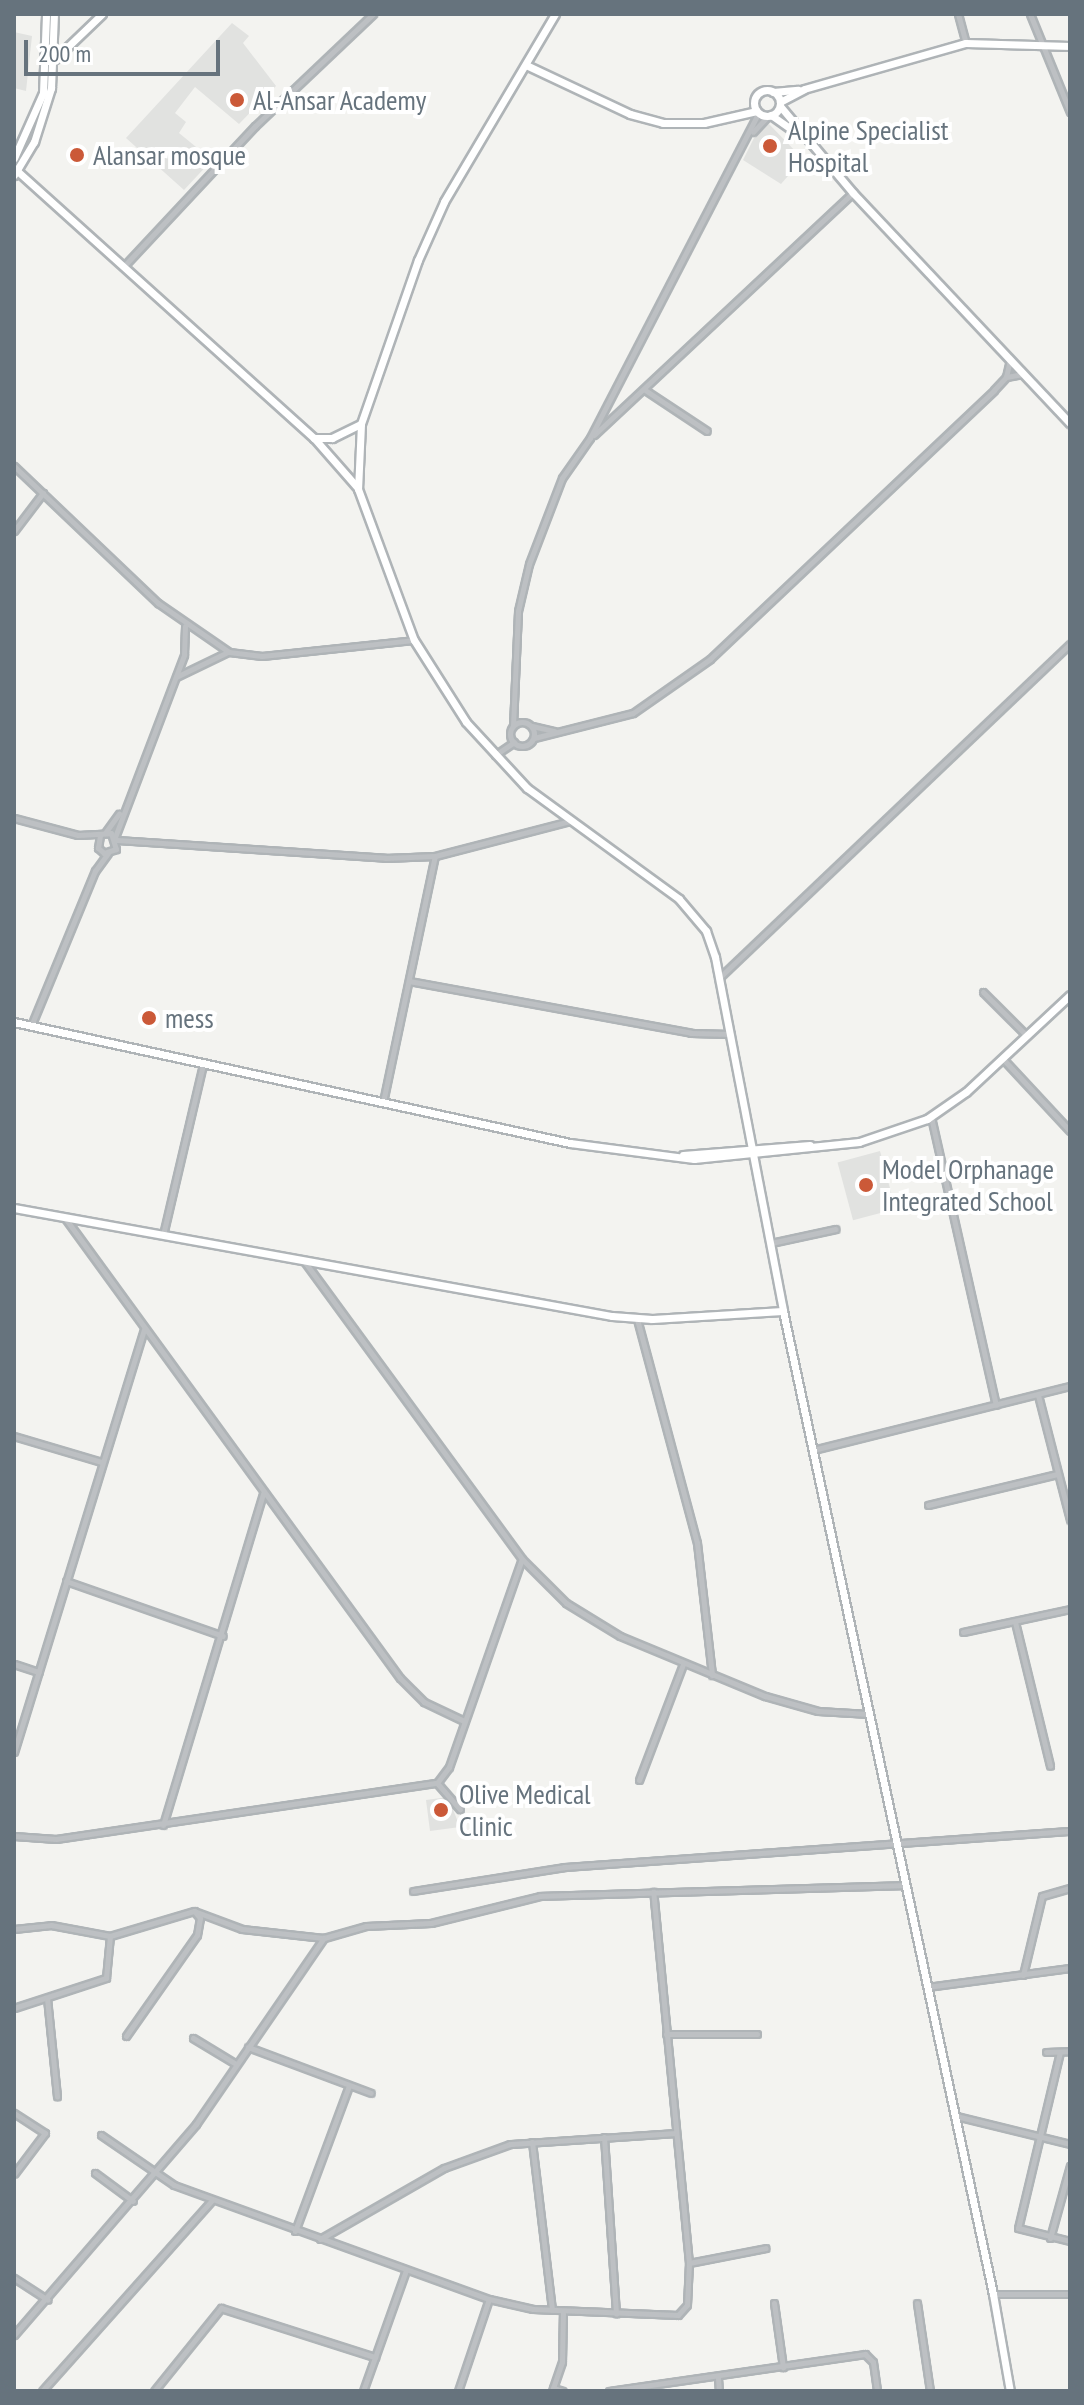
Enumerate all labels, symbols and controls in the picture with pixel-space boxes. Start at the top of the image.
scale bar [28,24,224,74]
text: 200 m [38,38,91,69]
place label: Al-Ansar Academy [253,83,427,117]
marker: Al-Ansar Academy [228,91,246,109]
place label: Alpine Specialist Hospital [788,113,948,179]
marker: Alpine Specialist Hospital [759,135,781,157]
place label: Alansar mosque [93,138,246,172]
marker: Alansar mosque [68,146,86,164]
place label: mess [165,1001,214,1035]
marker: mess [140,1009,158,1027]
place label: Model Orphanage Integrated School [882,1152,1054,1218]
marker: Model Orphanage Integrated School [857,1176,875,1194]
place label: Olive Medical Clinic [459,1777,591,1843]
marker: Olive Medical Clinic [430,1799,452,1821]

